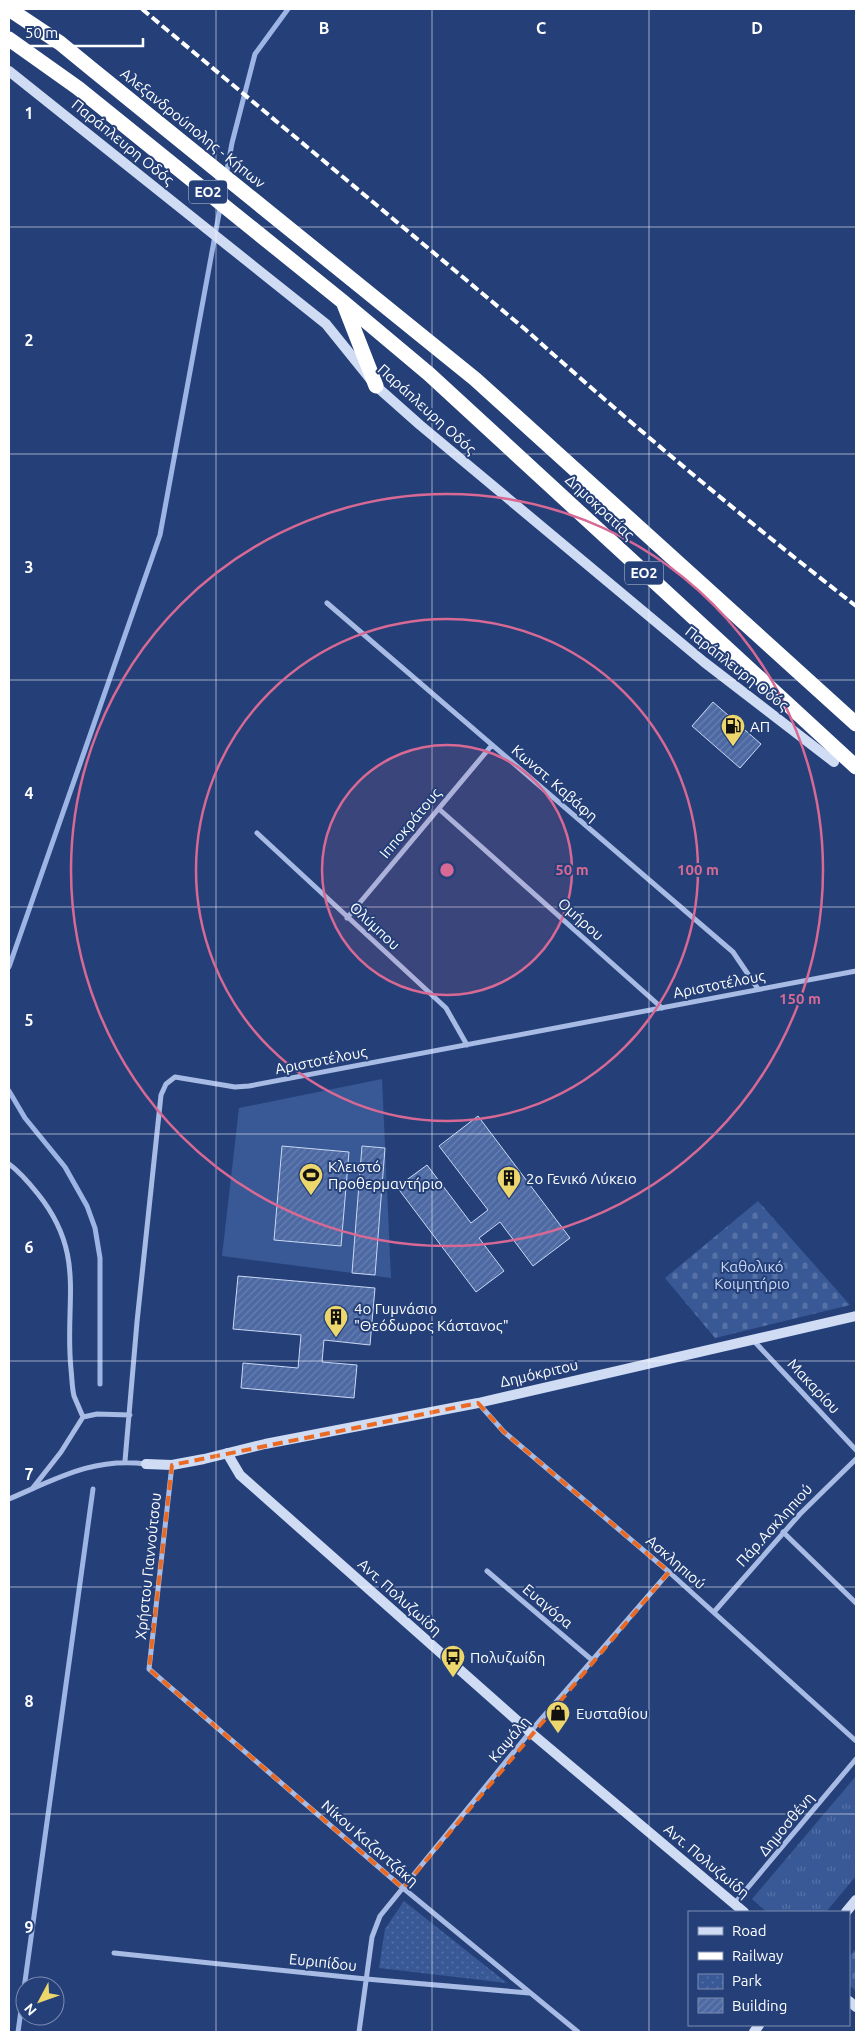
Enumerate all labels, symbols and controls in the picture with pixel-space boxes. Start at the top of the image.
scale bar [18,15,142,47]
text: B [319,19,329,37]
text: C [536,19,546,37]
text: D [751,19,763,37]
text: 50 m [25,24,58,41]
street label: Αλεξανδρούπολης - Κήπων [117,65,269,191]
street label: Παράπλευρη Οδός [69,96,178,188]
text: 1 [24,104,34,122]
road number: ΕΟ2 [189,180,227,203]
text: 2 [24,331,34,349]
street label: Παράπλευρη Οδός [374,360,480,458]
street label: Δημοκρατίας [562,471,638,543]
text: 3 [24,558,34,576]
road number: ΕΟ2 [625,562,663,584]
street label: Παράπλευρη Οδός [682,622,792,714]
fuel station icon: ΑΠ [720,713,746,747]
place label: ΑΠ [750,718,770,735]
street label: Κωνστ. Καβάφη [509,741,601,825]
text: 4 [24,784,34,802]
street label: Ιπποκράτους [376,784,444,861]
centre of rings [438,861,456,879]
text: 50 m [555,861,589,878]
text: 100 m [677,861,719,878]
street label: Ομήρου [555,894,607,944]
street label: Ολύμπου [346,899,404,953]
street label: Αριστοτέλους [672,967,767,1001]
text: 150 m [779,990,821,1007]
text: 5 [24,1011,34,1029]
street label: Αριστοτέλους [274,1043,369,1077]
place label: Κλειστό Προθερμαντήριο [328,1158,443,1192]
sports icon: Κλειστό Προθερμαντήριο [298,1162,324,1196]
building icon: 2ο Γενικό Λύκειο [496,1165,522,1199]
place label: 2ο Γενικό Λύκειο [526,1170,637,1187]
text: 6 [24,1238,34,1256]
park label: Καθολικό Κοιμητήριο [714,1258,790,1292]
place label: 4ο Γυμνάσιο "Θεόδωρος Κάστανος" [354,1300,509,1334]
building icon: 4ο Γυμνάσιο "Θεόδωρος Κάστανος" [323,1304,349,1338]
street label: Μακαρίου [784,1355,844,1417]
street label: Δημόκριτου [498,1356,580,1390]
text: 7 [24,1465,34,1483]
street label: Πάρ.Ασκληπιού [733,1480,815,1570]
street label: Χρήστου Γιαννούτσου [132,1492,164,1640]
street label: Ασκληπιού [643,1532,709,1592]
street label: Αντ. Πολυζωίδη [355,1555,445,1639]
street label: Ευαγόρα [520,1580,576,1632]
bus stop icon: Πολυζωίδη [440,1644,466,1678]
place label: Πολυζωίδη [470,1649,545,1666]
text: 8 [24,1692,34,1710]
shop icon: Ευσταθίου [545,1700,571,1734]
place label: Ευσταθίου [576,1705,648,1722]
street label: Καψάλη [485,1713,533,1765]
street label: Δημοσθένη [755,1789,817,1859]
street label: Νίκου Καζαντζάκη [318,1796,422,1890]
street label: Αντ. Πολυζωίδη [661,1820,753,1902]
legend [688,1911,850,2026]
text: 9 [24,1918,34,1936]
text: Road [732,1922,767,1939]
text: Railway [732,1947,783,1964]
street label: Ευριπίδου [288,1950,358,1974]
text: Park [732,1972,762,1989]
north arrow [15,1976,65,2026]
text: Building [732,1997,787,2014]
text: N [21,2000,40,2019]

